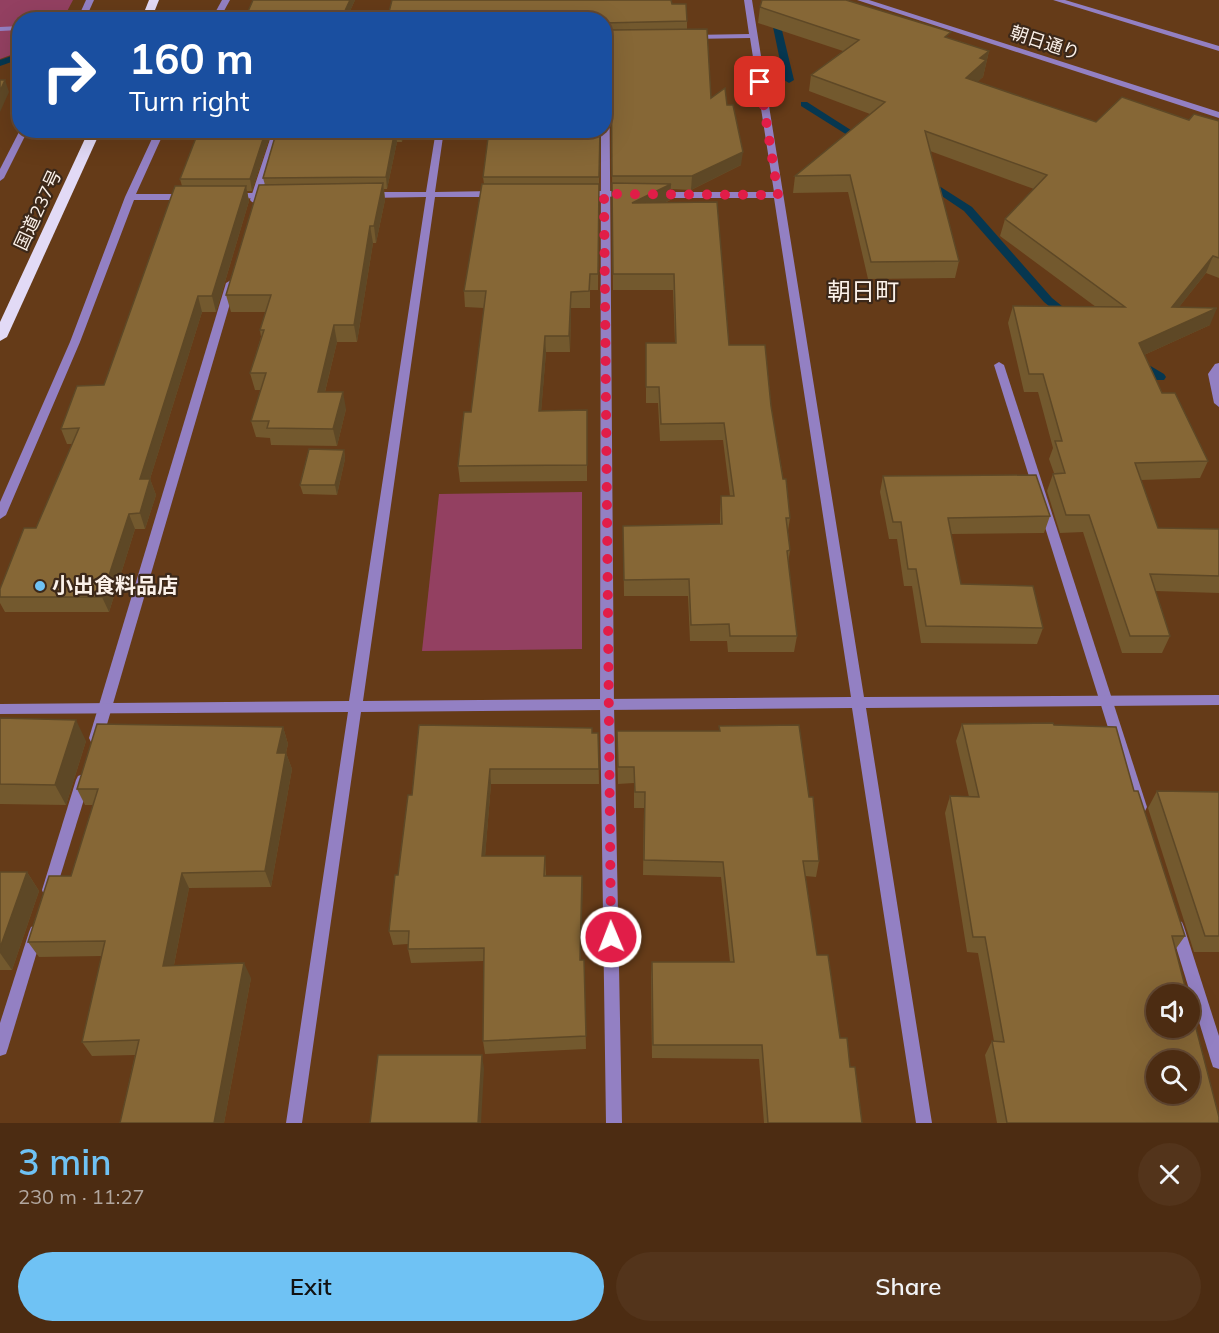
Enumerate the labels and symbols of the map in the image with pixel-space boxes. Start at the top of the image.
street label: 朝日通り [1007,20,1083,65]
pin [734,56,785,107]
street label: 国道237号 [9,166,66,254]
district label: 朝日町 [827,276,899,306]
place label: 小出食料品店 [52,572,178,598]
marker: 小出食料品店 [33,579,47,593]
position arrow [579,905,643,969]

